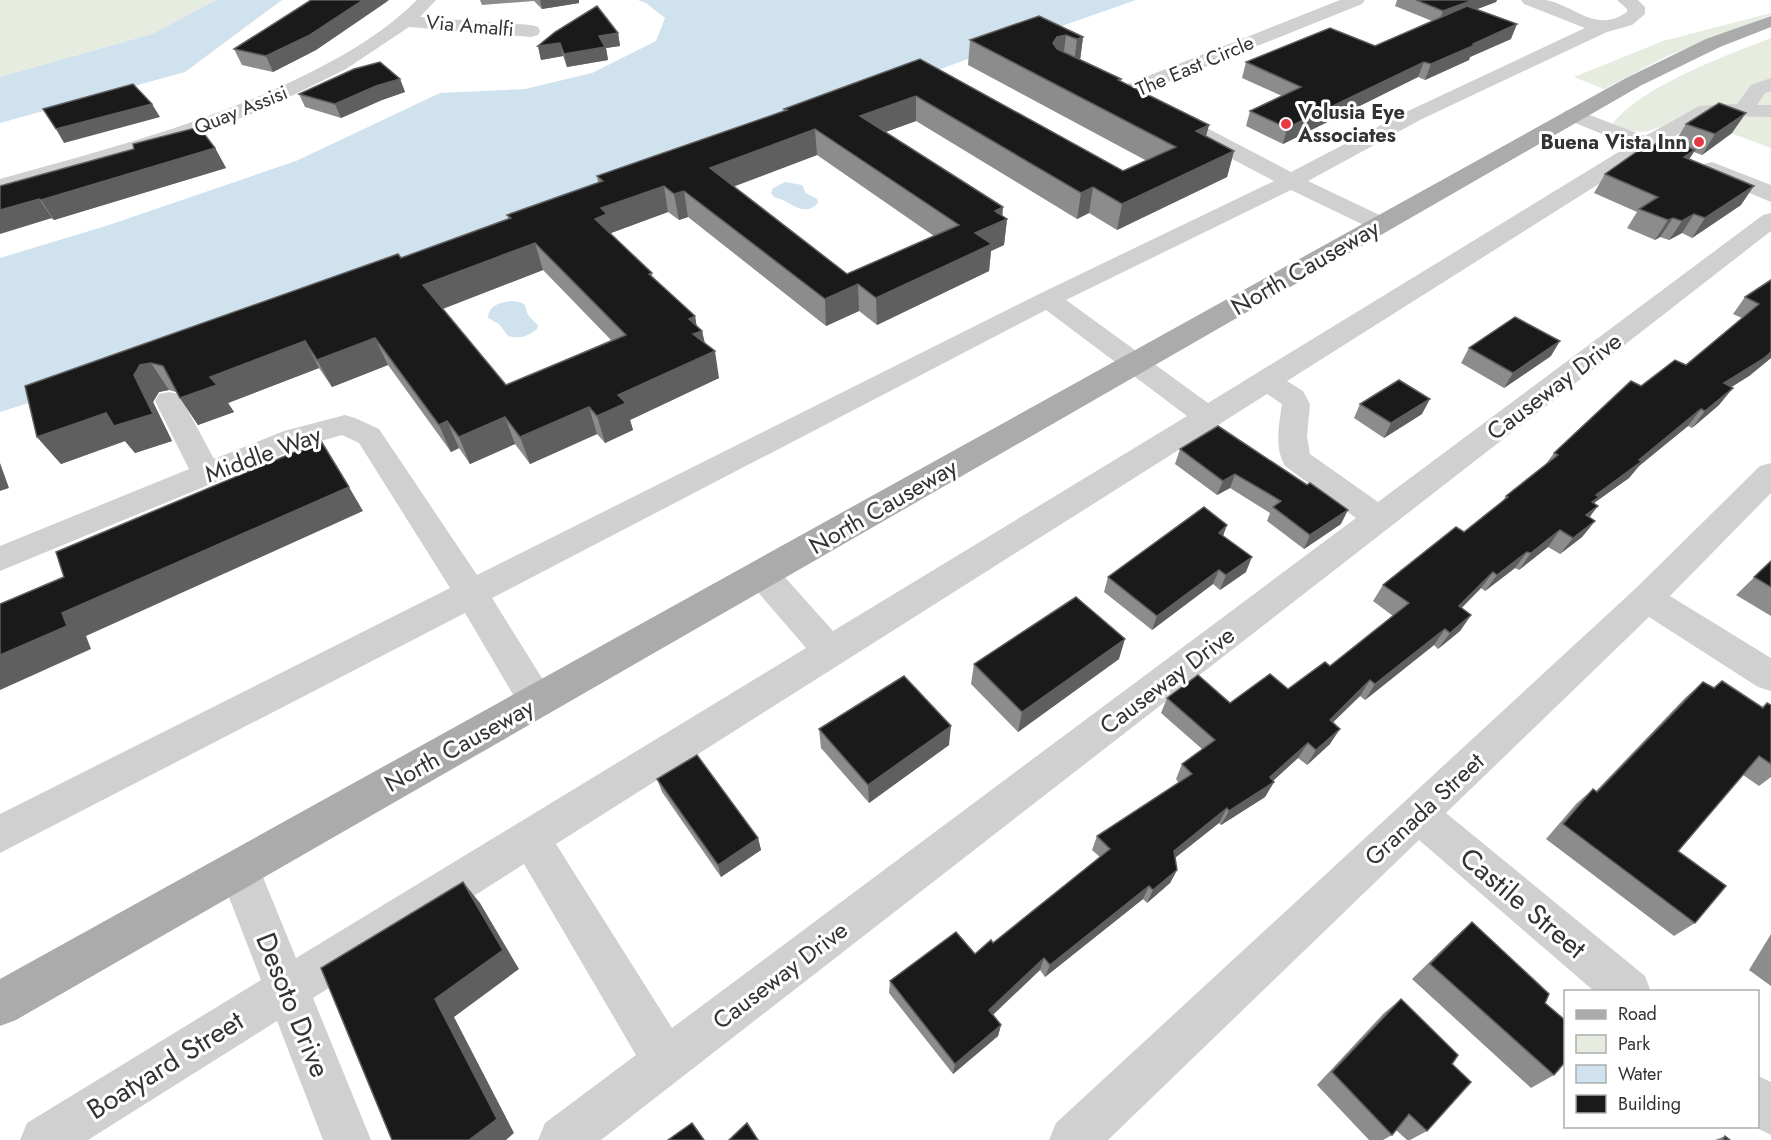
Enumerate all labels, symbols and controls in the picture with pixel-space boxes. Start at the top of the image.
street label: Via Amalfi [425,8,515,44]
street label: The East Circle [1132,28,1258,104]
street label: Quay Assisi [190,78,292,142]
place label: Volusia Eye Associates [1297,98,1405,150]
marker: Volusia Eye Associates [1279,117,1293,131]
place label: Buena Vista Inn [1541,128,1687,157]
marker: Buena Vista Inn [1692,135,1706,149]
street label: North Causeway [1224,210,1386,324]
street label: Causeway Drive [1479,324,1629,448]
street label: Middle Way [200,417,326,491]
street label: North Causeway [802,449,964,563]
street label: Causeway Drive [1092,618,1242,742]
street label: North Causeway [378,689,540,801]
street label: Granada Street [1356,744,1492,874]
street label: Castile Street [1451,838,1595,968]
street label: Causeway Drive [705,913,855,1037]
street label: Desoto Drive [245,927,341,1083]
legend [1564,990,1759,1128]
street label: Boatyard Street [79,1000,251,1129]
text: Road [1618,1001,1657,1027]
text: Park [1618,1031,1650,1057]
text: Water [1618,1061,1663,1087]
text: Building [1618,1091,1681,1117]

